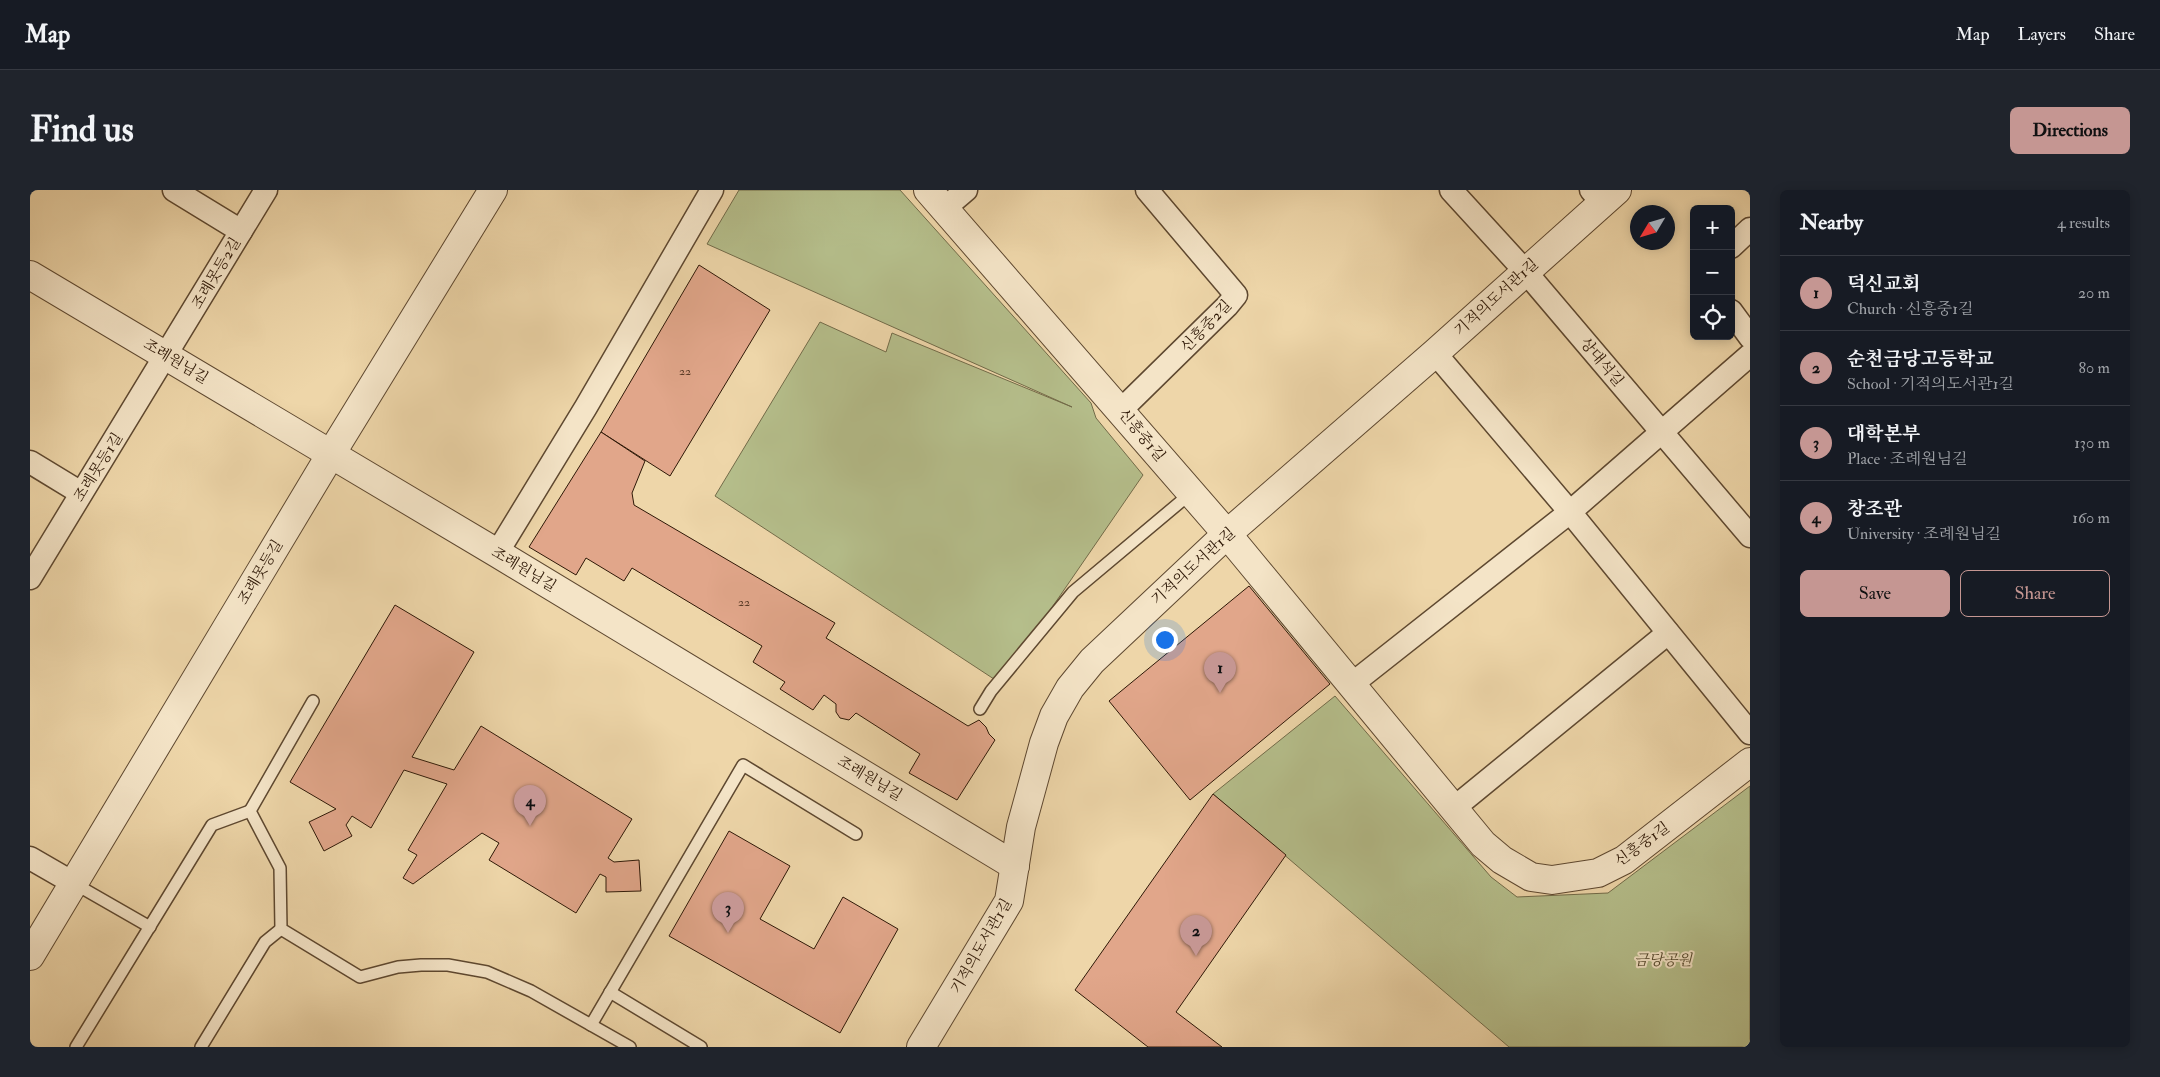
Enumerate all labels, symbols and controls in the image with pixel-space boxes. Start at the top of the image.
text: Map [25,19,70,50]
text: Map [1956,23,1990,46]
text: Layers [2018,23,2066,46]
text: Share [2094,23,2135,46]
button: Directions [2010,107,2130,154]
text: Find us [30,108,134,152]
north arrow [1630,205,1675,250]
map controls [1690,205,1735,340]
button: + [1690,205,1735,250]
text: Nearby [1800,209,1863,236]
text: 4 results [2057,213,2110,233]
street label: 조례못등2길 [188,234,245,312]
button: − [1690,250,1735,295]
street label: 기적의도서관1길 [1450,255,1542,340]
text: 덕신교회 [1847,272,1920,296]
text: 1 [1813,283,1819,303]
text: 20 m [2078,283,2110,303]
button: locate [1690,295,1735,340]
street label: 신흥중2길 [1177,296,1236,357]
text: Church · 신흥중1길 [1847,299,1973,319]
street label: 상대석길 [1576,334,1628,391]
street label: 조례원님길 [140,335,212,388]
text: 순천금당고등학교 [1847,347,1994,371]
text: 2 [1812,358,1820,378]
text: 80 m [2079,358,2110,378]
house number: 22 [679,364,691,379]
text: School · 기적의도서관1길 [1847,374,2014,394]
street label: 신흥중1길 [1114,405,1169,466]
text: 대학본부 [1847,422,1920,446]
street label: 조례못등1길 [70,429,127,505]
text: 3 [1813,433,1819,453]
text: 130 m [2074,433,2110,453]
text: Place · 조례원님길 [1847,449,1967,469]
text: 창조관 [1847,497,1902,521]
text: 4 [1812,508,1820,528]
text: 160 m [2072,508,2110,528]
street label: 기적의도서관1길 [1147,524,1239,609]
text: University · 조례원님길 [1847,524,2001,544]
street label: 조례못등길 [234,536,287,608]
street label: 조례원님길 [488,543,560,596]
button: Save [1800,570,1950,617]
button: Share [1960,570,2110,617]
house number: 22 [738,595,750,610]
your location [1152,627,1178,653]
pin: 1 [1204,652,1236,693]
street label: 조례원님길 [834,752,906,805]
pin: 4 [514,785,546,826]
street label: 신흥중1길 [1611,818,1673,871]
pin: 3 [712,892,744,933]
street label: 기적의도서관1길 [947,895,1016,997]
pin: 2 [1180,915,1212,956]
park label: 금당공원 [1634,951,1693,970]

